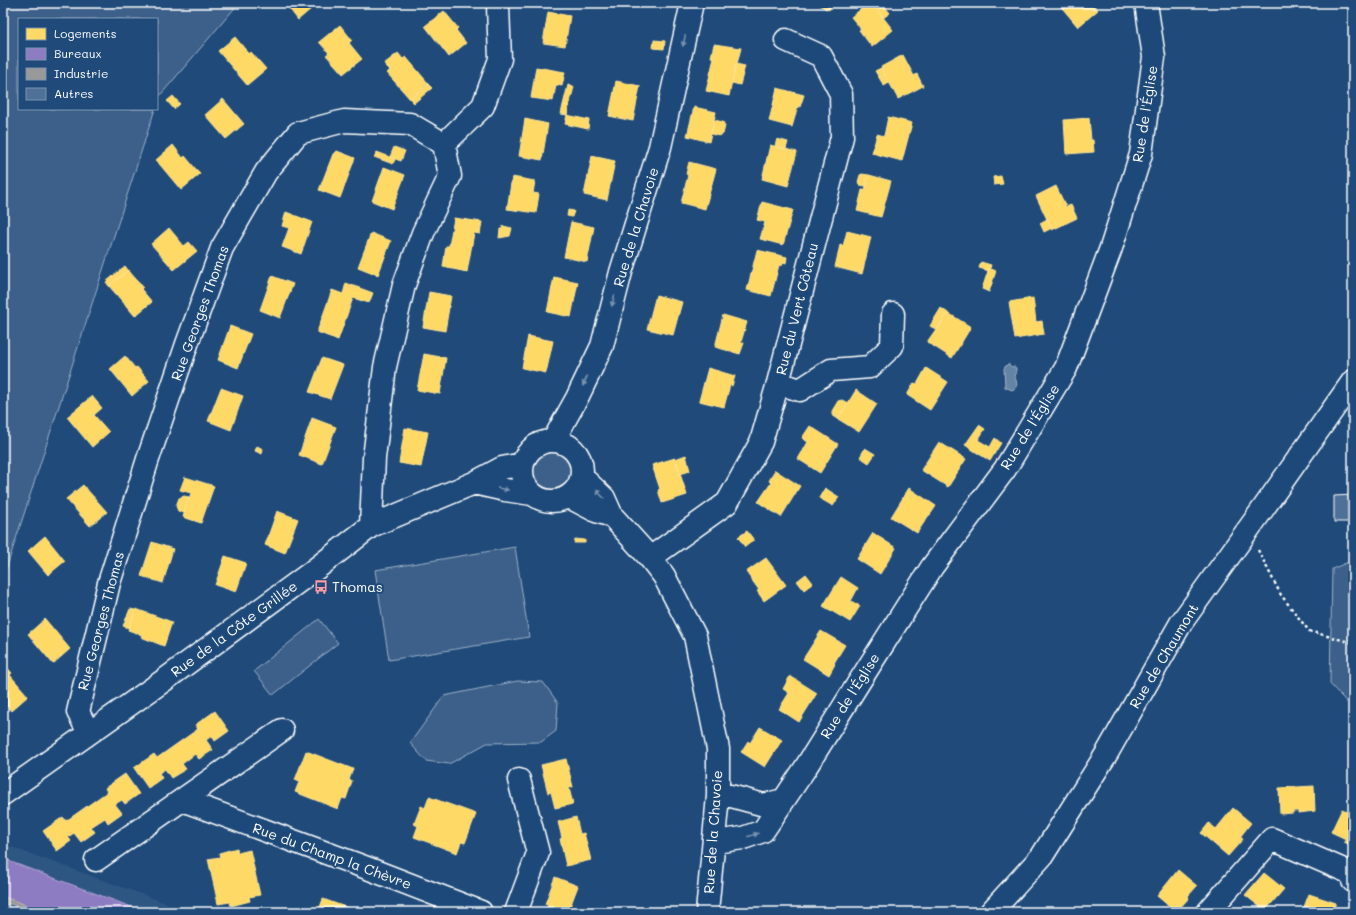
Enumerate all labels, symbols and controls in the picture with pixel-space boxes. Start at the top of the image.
legend [18,18,158,110]
text: Logements [54,25,117,41]
one-way arrow [680,35,686,47]
text: Bureaux [54,45,102,61]
street label: Rue de l'Église [1127,64,1162,164]
text: Industrie [54,65,108,81]
text: Autres [54,85,94,101]
street label: Rue de la Chavoie [608,165,663,289]
street label: Rue du Vert Côteau [771,241,822,377]
street label: Rue Georges Thomas [166,242,233,383]
one-way arrow [610,295,616,308]
one-way arrow [582,375,589,387]
street label: Rue de l'Église [996,380,1064,473]
one-way arrow [497,487,509,493]
one-way arrow [595,489,605,499]
street label: Rue Georges Thomas [73,549,128,692]
street label: Rue de la Côte Grillée [167,576,301,681]
place label: Thomas [332,577,383,596]
bus stop icon: Thomas [313,579,329,595]
street label: Rue de Chaumont [1125,600,1202,712]
street label: Rue de l'Église [816,649,884,742]
street label: Rue de la Chavoie [699,770,726,894]
street label: Rue du Champ la Chèvre [250,818,414,893]
one-way arrow [747,831,759,837]

